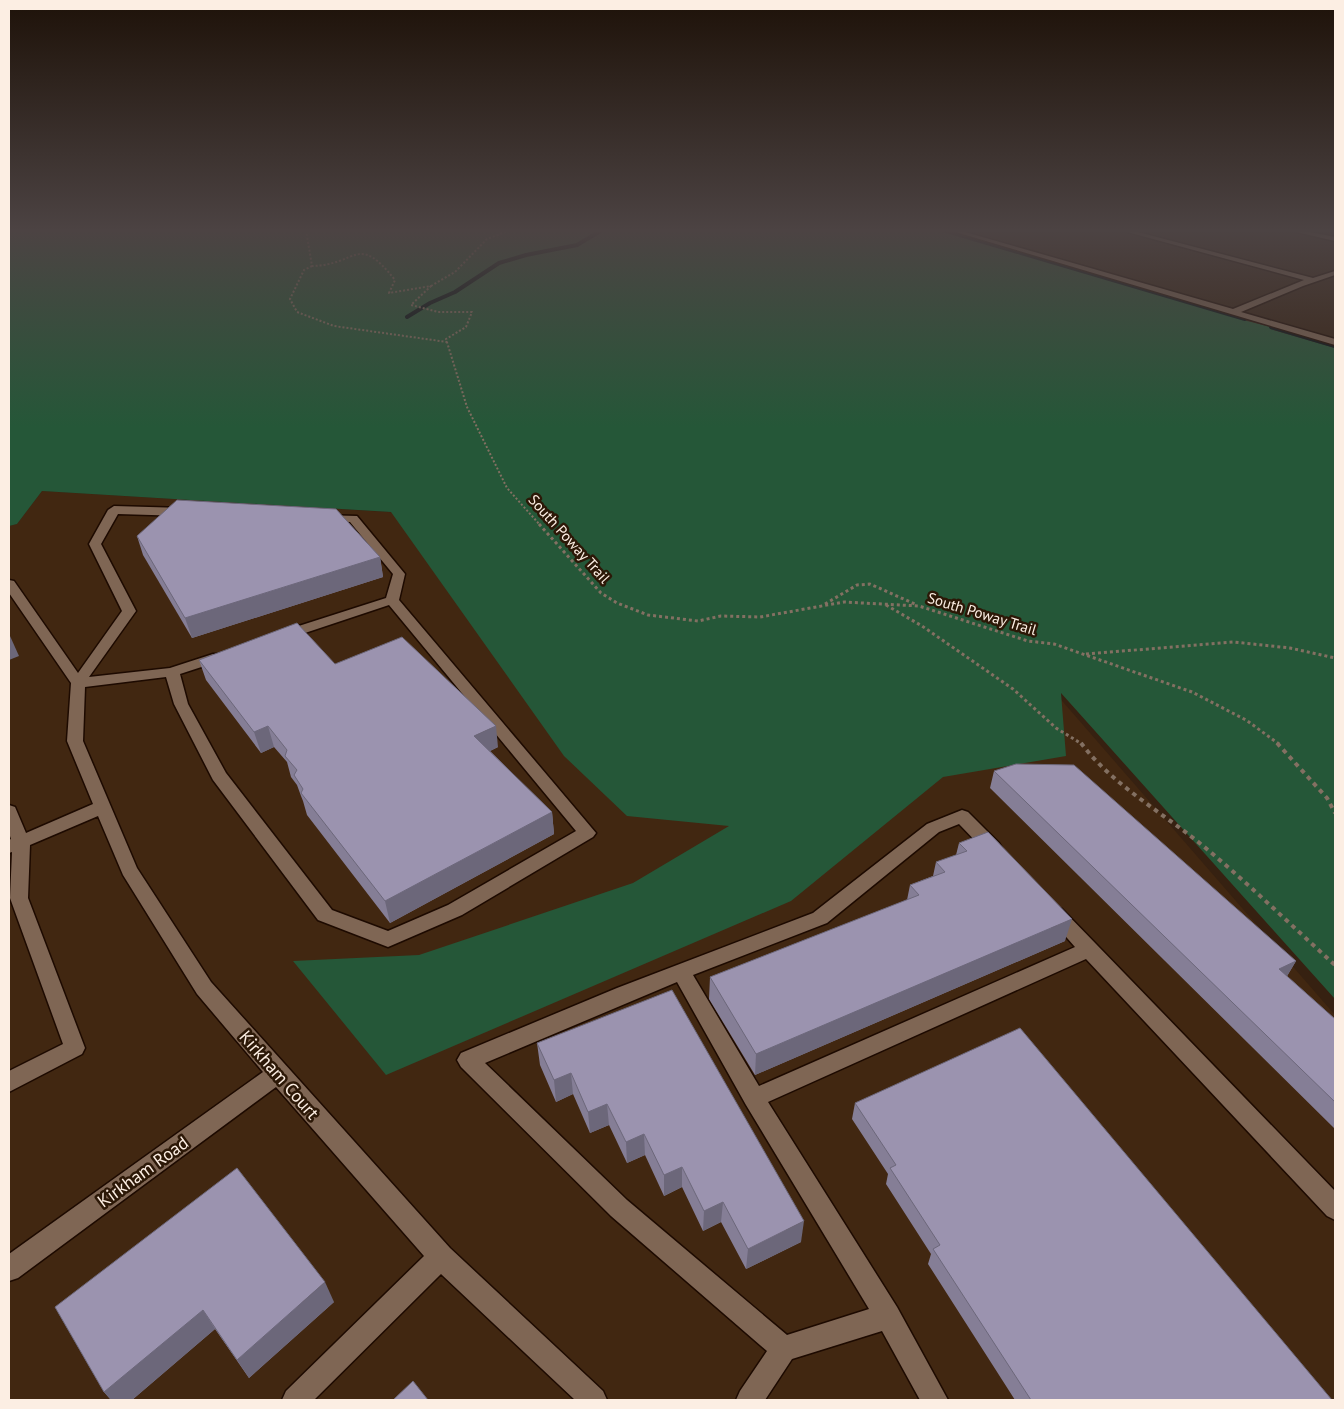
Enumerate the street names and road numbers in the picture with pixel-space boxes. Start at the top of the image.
street label: South Poway Trail [524,490,615,588]
street label: South Poway Trail [925,588,1040,639]
street label: Kirkham Court [234,1025,324,1124]
street label: Kirkham Road [93,1131,193,1212]

